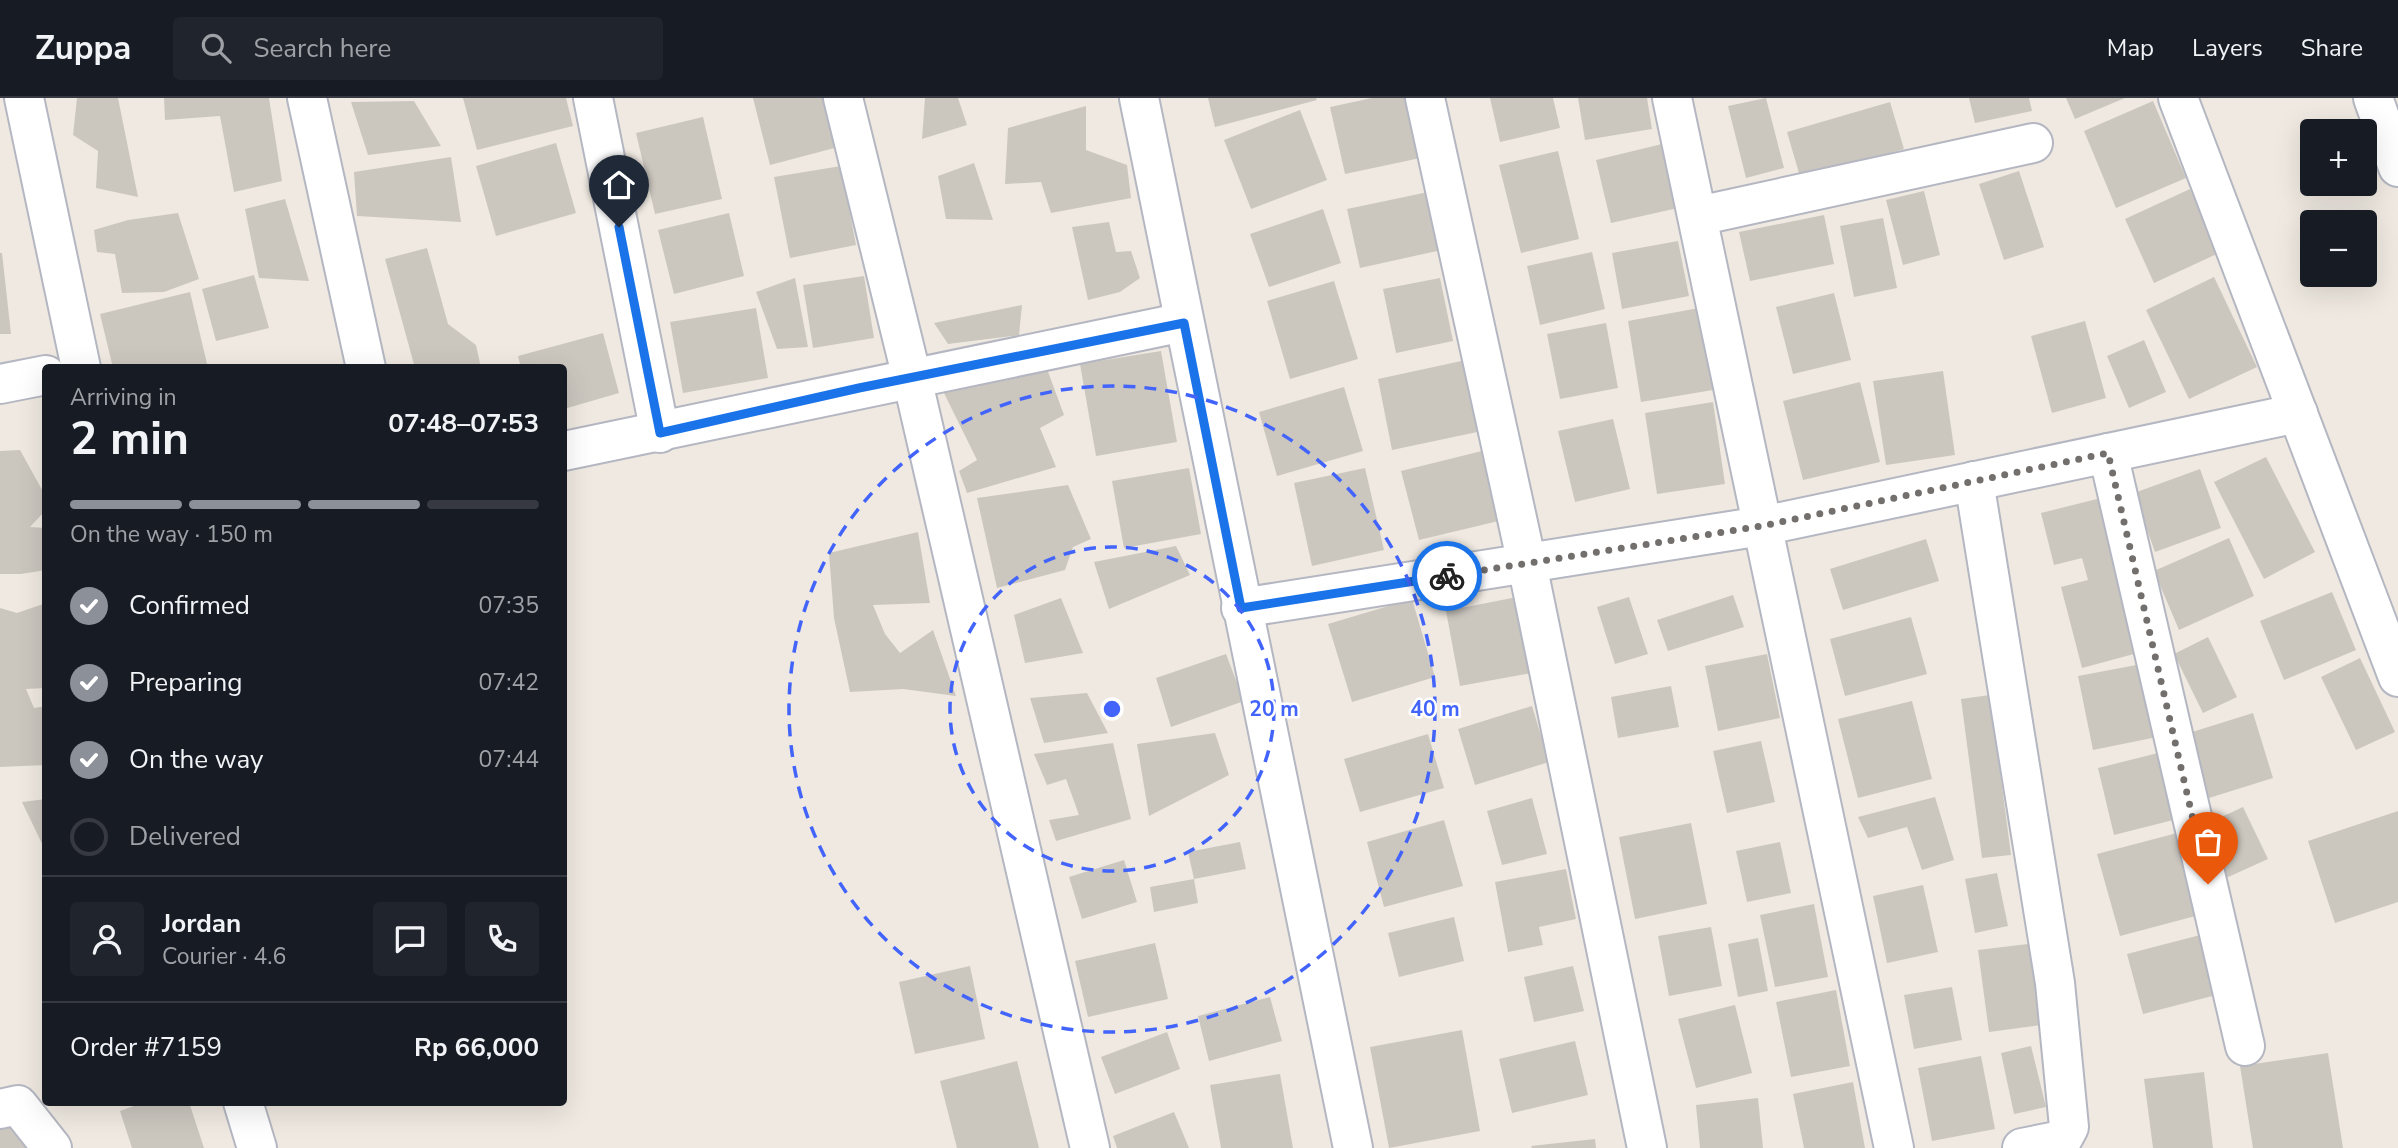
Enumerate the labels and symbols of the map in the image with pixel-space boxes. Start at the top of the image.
pin [589,155,649,227]
courier [1412,541,1482,611]
text: 20 m [1249,695,1299,723]
text: 40 m [1410,695,1460,723]
centre of rings [1100,697,1124,721]
pin [2178,812,2238,884]

